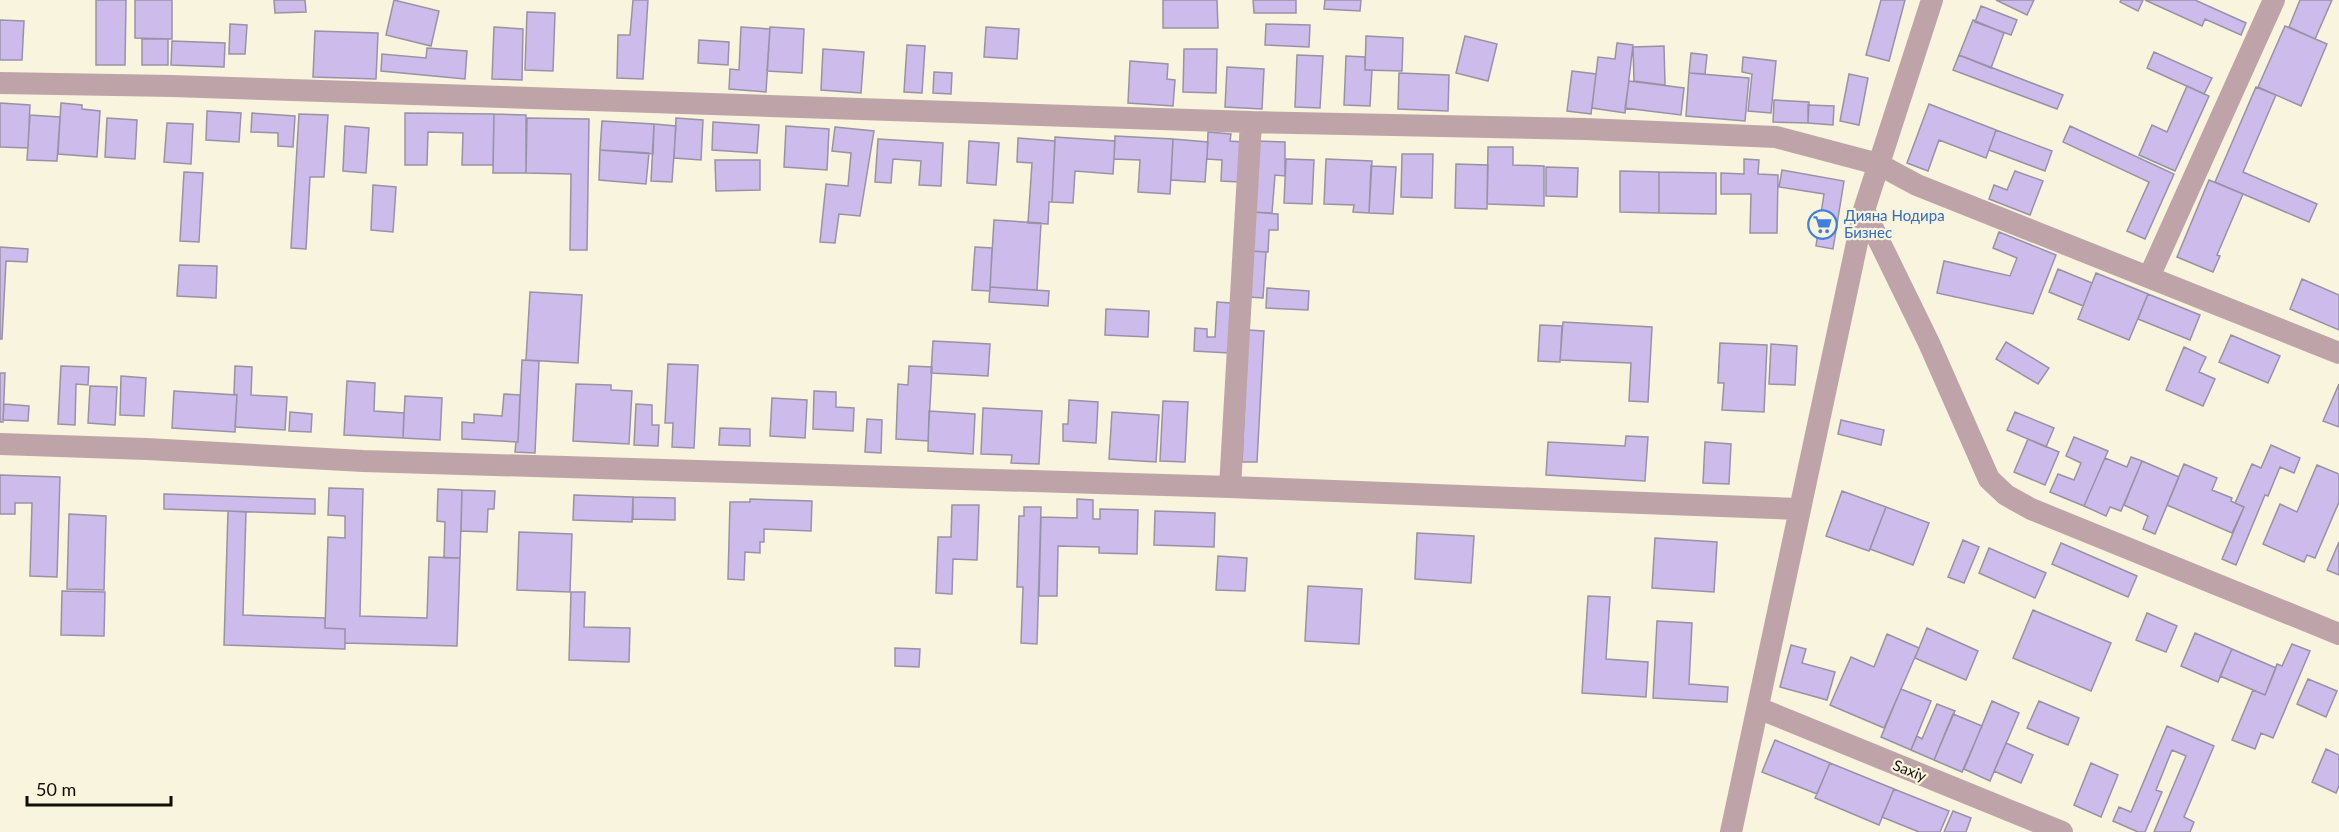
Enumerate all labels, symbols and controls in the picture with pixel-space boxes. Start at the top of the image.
place label: Дияна Нодира Бизнес [1844,206,1945,241]
supermarket icon: Дияна Нодира Бизнес [1807,208,1839,240]
street label: Saxiy [1891,755,1930,785]
scale bar [27,769,171,807]
text: 50 m [36,778,76,800]

